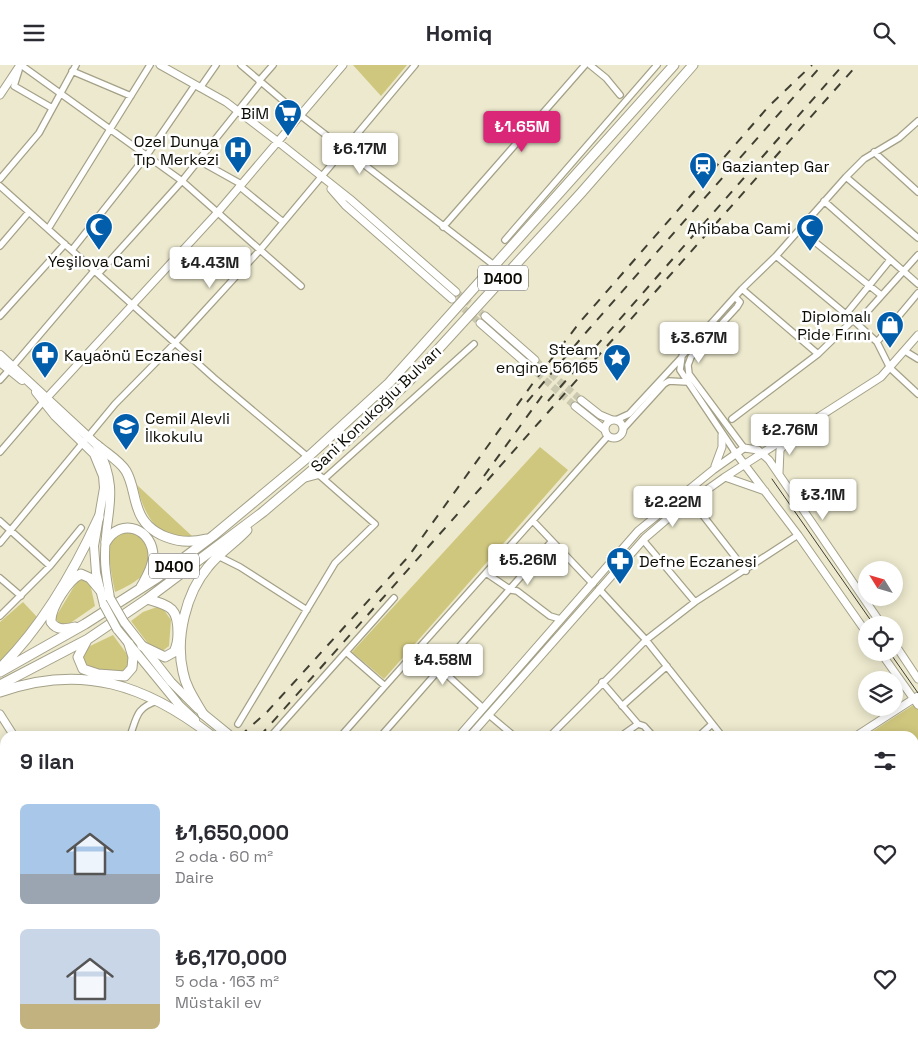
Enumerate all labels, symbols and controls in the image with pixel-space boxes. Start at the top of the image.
icon: menu [20,19,48,47]
text: Homiq [426,19,492,47]
icon: search [870,19,898,47]
supermarket icon: BiM [273,98,303,137]
place label: BiM [241,103,269,124]
pin: ₺1.65M [481,111,563,153]
text: ₺1.65M [494,116,550,137]
place label: Ozel Dunya Tıp Merkezi [133,131,219,170]
pin: ₺6.17M [319,133,401,175]
hospital icon: Ozel Dunya Tıp Merkezi [223,135,253,174]
text: ₺6.17M [333,138,387,159]
station icon: Gaziantep Gar [688,151,718,190]
place label: Gaziantep Gar [722,156,830,177]
mosque icon: Yeşilova Cami [84,212,114,251]
mosque icon: Ahibaba Cami [795,213,825,252]
place label: Ahibaba Cami [687,218,791,239]
pin: ₺4.43M [169,247,251,289]
place label: Yeşilova Cami [48,251,150,272]
text: ₺4.43M [181,252,239,273]
road number: D400 [478,265,528,291]
place label: Diplomalı Pide Fırını [797,306,871,345]
shop icon: Diplomalı Pide Fırını [875,310,905,349]
pin: ₺3.67M [658,321,740,364]
text: ₺3.67M [671,327,727,348]
place label: Steam engine 56165 [496,339,598,378]
pharmacy icon: Kayaönü Eczanesi [30,340,60,379]
street label: Sani Konukoğlu Bulvarı [306,341,446,477]
place icon: Steam engine 56165 [602,343,632,382]
place label: Kayaönü Eczanesi [64,345,202,366]
place label: Cemil Alevli İlkokulu [145,408,230,447]
school or university icon: Cemil Alevli İlkokulu [111,412,141,451]
pin: ₺2.76M [749,413,831,456]
text: ₺2.76M [762,419,818,440]
pin: ₺3.1M [788,479,858,521]
text: ₺3.1M [801,484,845,505]
pin: ₺2.22M [632,485,714,528]
text: ₺2.22M [644,491,702,512]
pin: ₺5.26M [487,543,569,586]
pharmacy icon: Defne Eczanesi [605,546,635,585]
text: ₺5.26M [499,549,557,570]
place label: Defne Eczanesi [639,551,757,572]
road number: D400 [149,553,199,579]
north arrow [858,561,902,606]
map controls [858,561,903,716]
button: locate [858,616,903,661]
pin: ₺4.58M [402,643,484,686]
text: ₺4.58M [414,649,472,670]
button: layers [858,671,903,716]
icon: filters [871,747,899,775]
text: 9 ilan [20,748,75,775]
text: ₺1,650,000 [175,819,289,846]
icon: home [60,824,120,884]
icon: heart [871,840,899,868]
text: 2 oda · 60 m² [175,846,273,867]
text: Daire [175,867,214,888]
text: ₺6,170,000 [175,944,287,971]
icon: home [60,949,120,1009]
icon: heart [871,965,899,993]
text: 5 oda · 163 m² [175,971,279,992]
text: Müstakil ev [175,992,262,1013]

